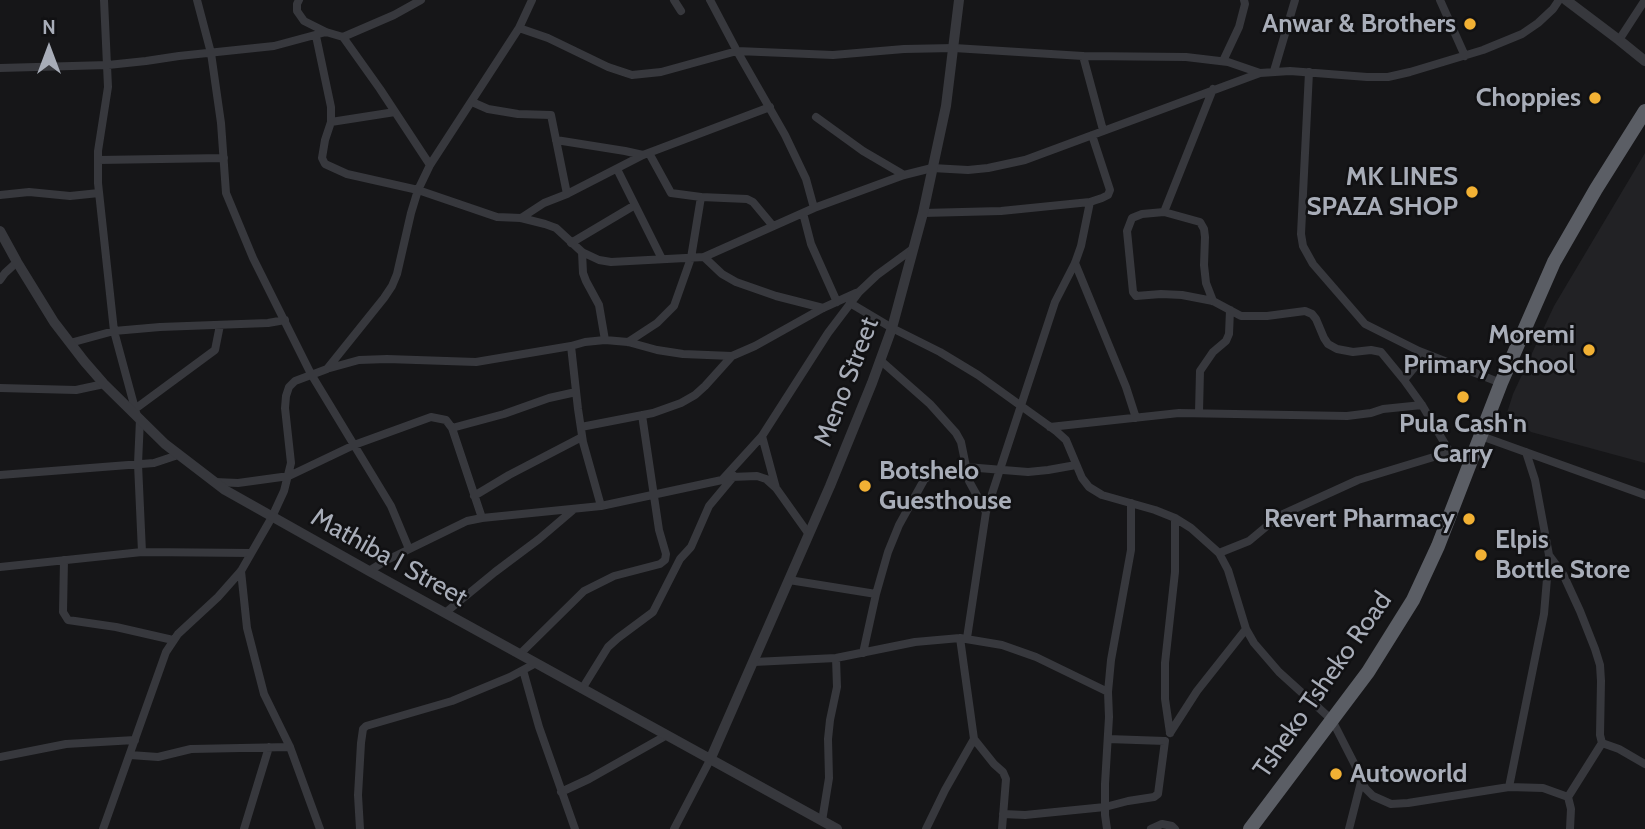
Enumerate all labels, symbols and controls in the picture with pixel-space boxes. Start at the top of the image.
place label: Anwar & Brothers [1262,8,1456,40]
north arrow [14,14,84,84]
text: N [42,16,56,39]
marker: Anwar & Brothers [1462,16,1478,32]
place label: Choppies [1476,82,1581,114]
marker: Choppies [1587,90,1603,106]
place label: MK LINES SPAZA SHOP [1307,161,1458,222]
marker: MK LINES SPAZA SHOP [1464,184,1480,200]
street label: Meno Street [808,313,886,451]
place label: Moremi Primary School [1403,319,1575,380]
marker: Moremi Primary School [1581,342,1597,358]
marker: Pula Cash'n Carry [1455,389,1471,405]
place label: Pula Cash'n Carry [1399,408,1527,470]
place label: Botshelo Guesthouse [879,455,1012,516]
marker: Botshelo Guesthouse [857,478,873,494]
street label: Mathiba I Street [306,502,472,614]
place label: Revert Pharmacy [1264,503,1455,535]
marker: Revert Pharmacy [1461,511,1477,527]
place label: Elpis Bottle Store [1495,524,1630,586]
marker: Elpis Bottle Store [1473,547,1489,563]
street label: Tsheko Tsheko Road [1247,586,1399,784]
place label: Autoworld [1350,758,1467,790]
marker: Autoworld [1328,766,1344,782]

